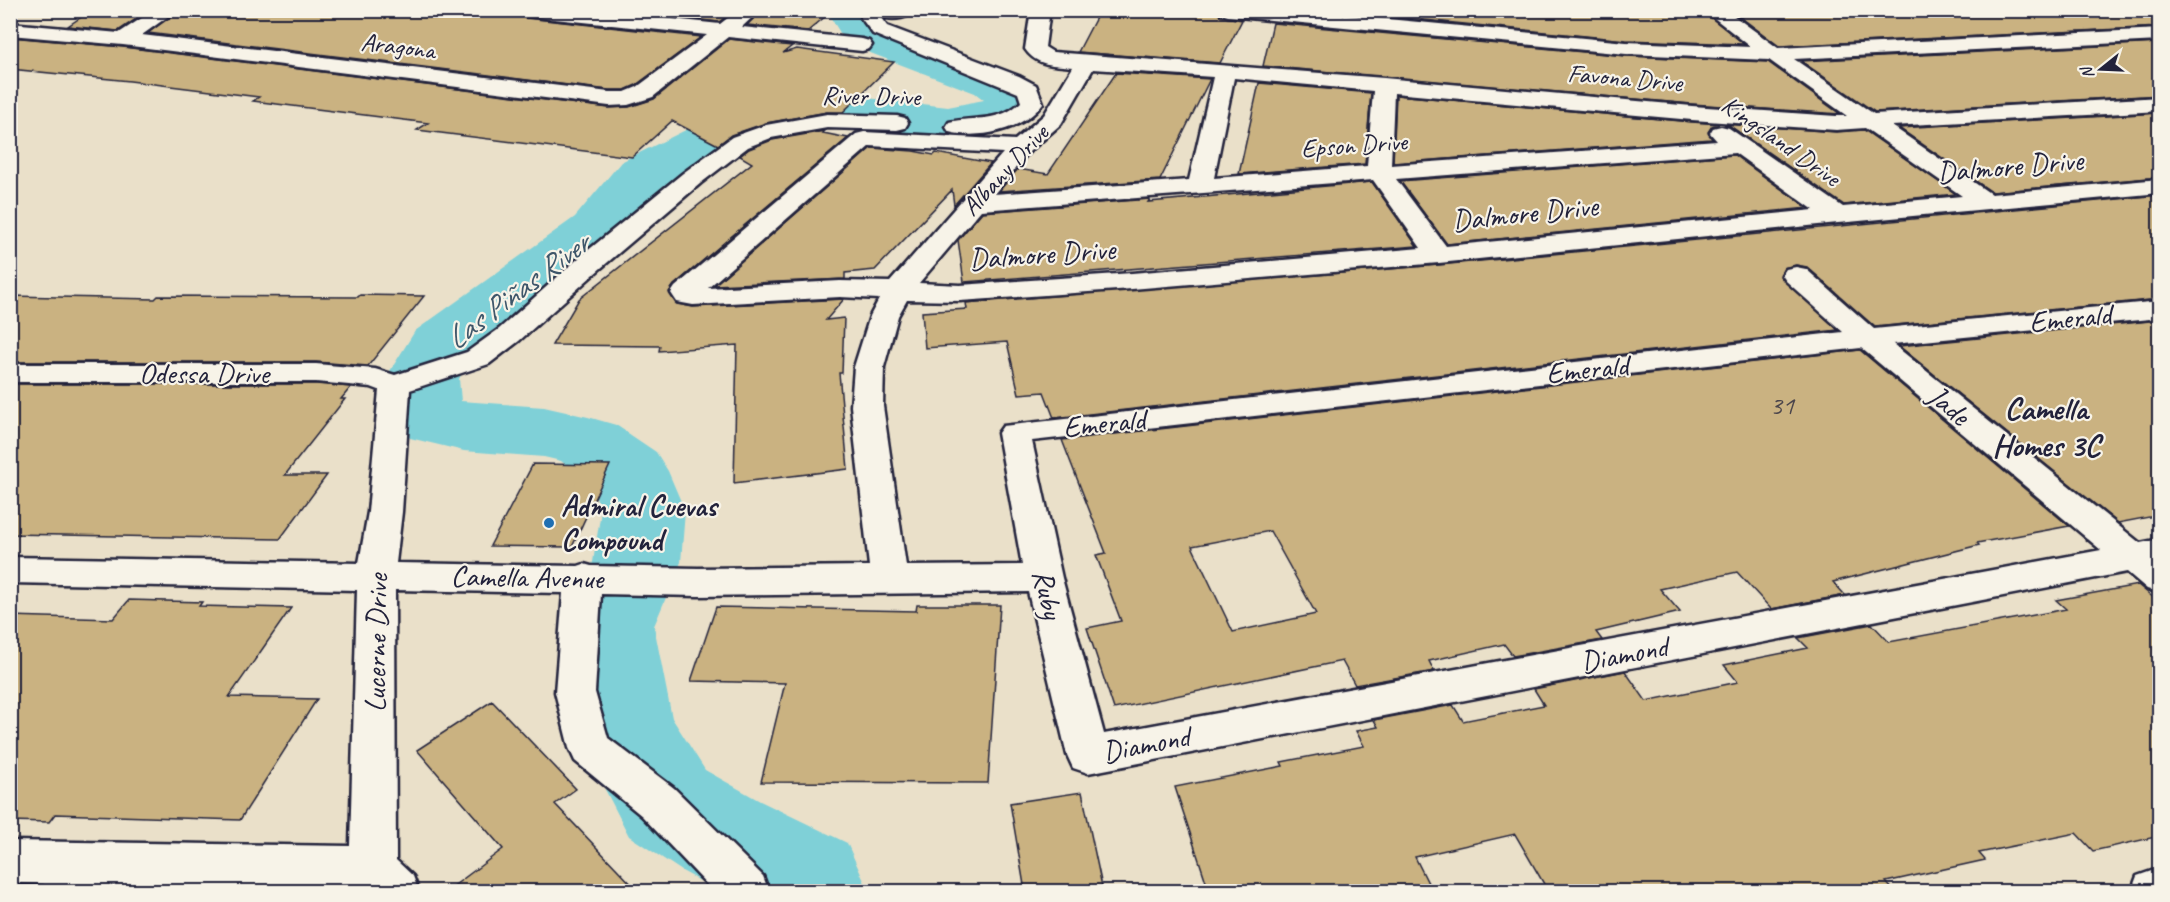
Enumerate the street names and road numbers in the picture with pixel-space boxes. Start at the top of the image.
street label: Aragona [359,25,439,67]
street label: Favona Drive [1566,57,1685,100]
street label: River Drive [822,79,923,113]
street label: Kingsland Drive [1715,88,1849,195]
street label: Albany Drive [954,116,1057,223]
street label: Epson Drive [1300,125,1410,165]
street label: Dalmore Drive [1936,141,2087,191]
street label: Dalmore Drive [1450,186,1602,240]
street label: Dalmore Drive [968,230,1118,278]
street label: Emerald [2027,294,2117,341]
street label: Emerald [1544,345,1634,392]
street label: Odessa Drive [139,354,271,392]
street label: Jade [1919,375,1980,435]
street label: Emerald [1061,399,1151,446]
street label: Camella Avenue [450,557,606,597]
street label: Ruby [1024,566,1072,624]
street label: Lucerne Drive [356,571,396,712]
street label: Diamond [1577,626,1675,681]
street label: Diamond [1099,716,1197,771]

